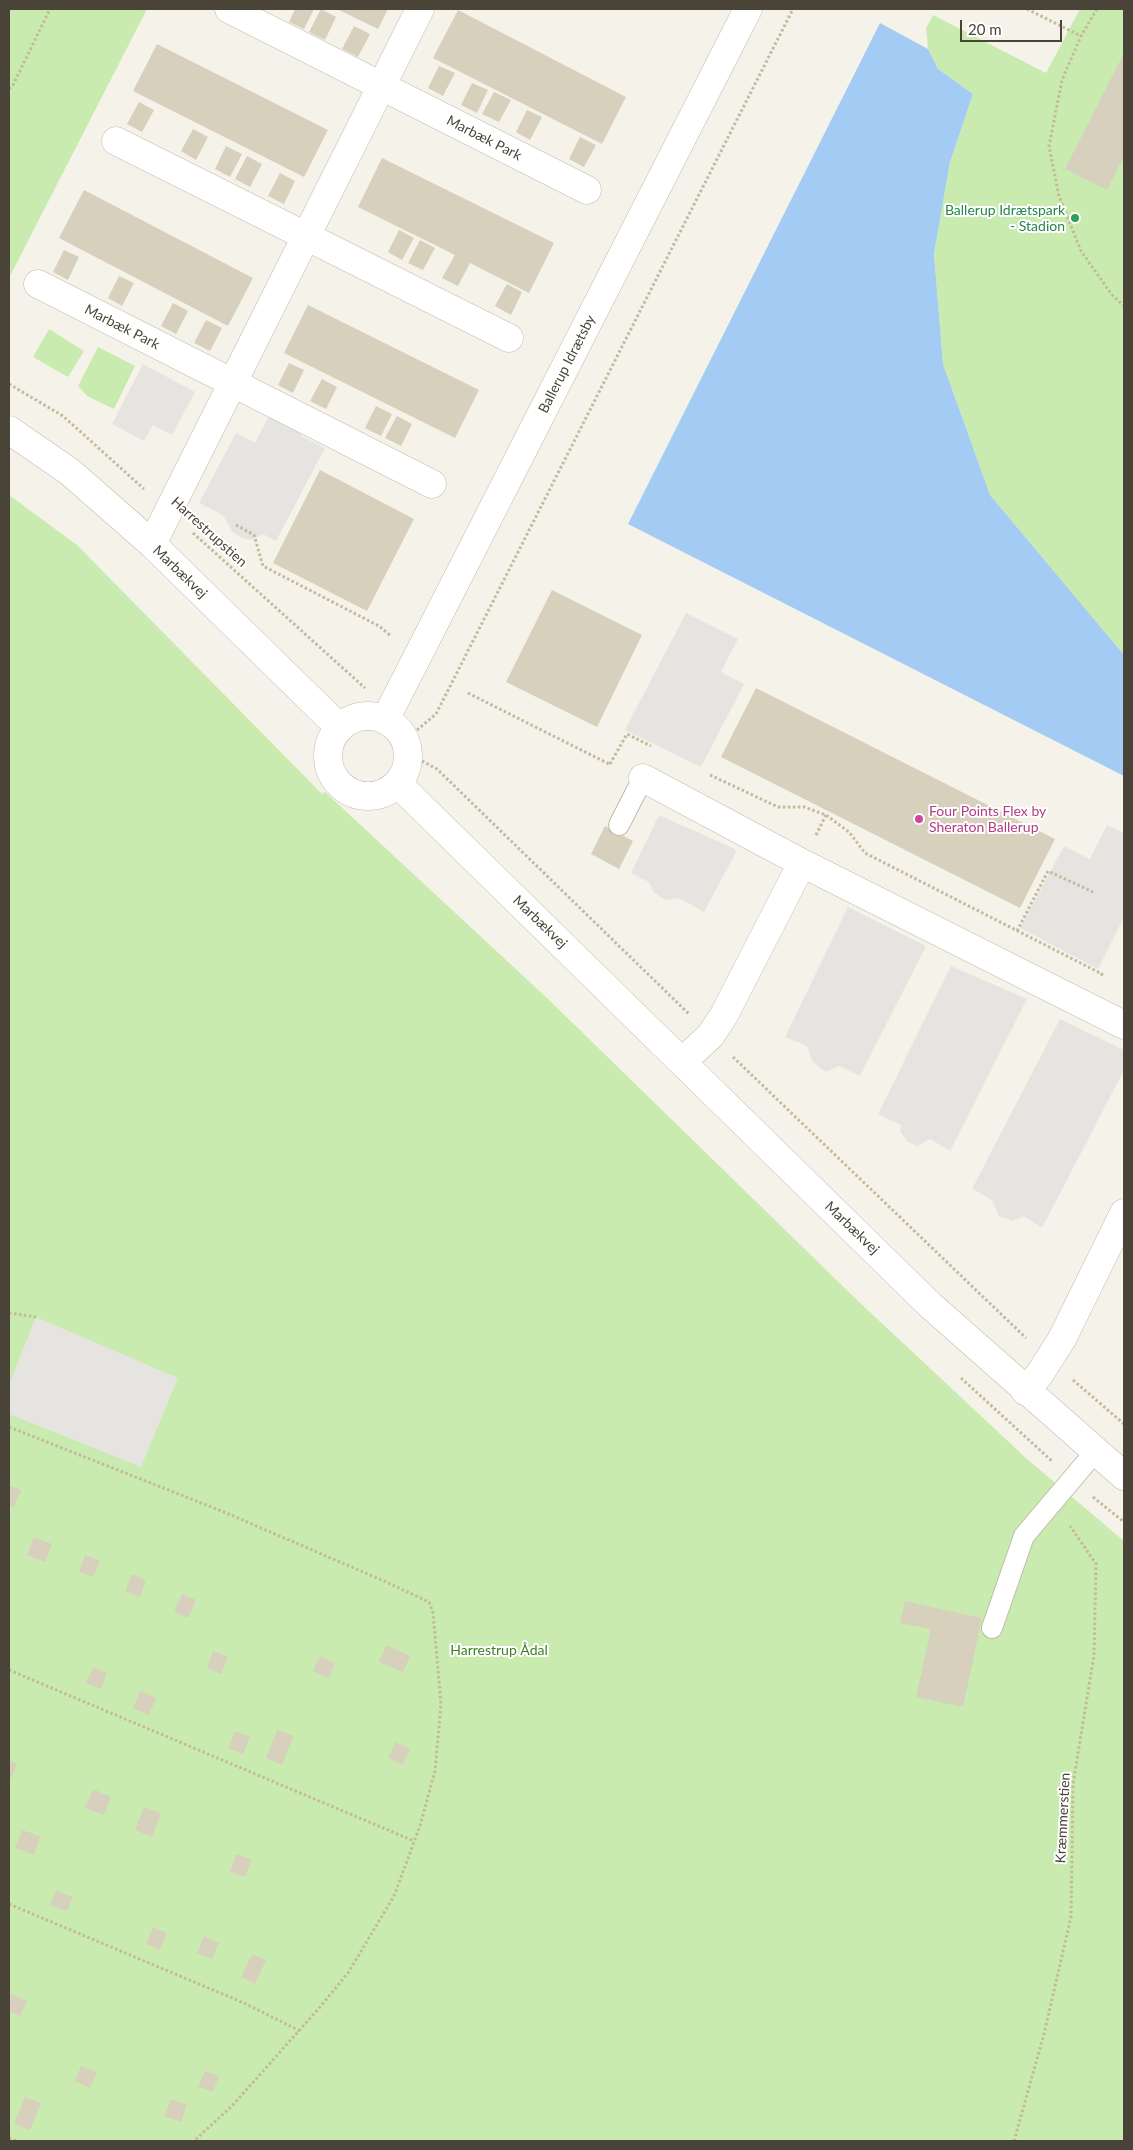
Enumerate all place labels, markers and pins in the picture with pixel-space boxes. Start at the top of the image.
place label: Ballerup Idrætspark - Stadion [945,202,1065,234]
marker: Ballerup Idrætspark - Stadion [1069,212,1081,224]
place label: Four Points Flex by Sheraton Ballerup [929,803,1046,836]
marker: Four Points Flex by Sheraton Ballerup [913,813,925,825]

